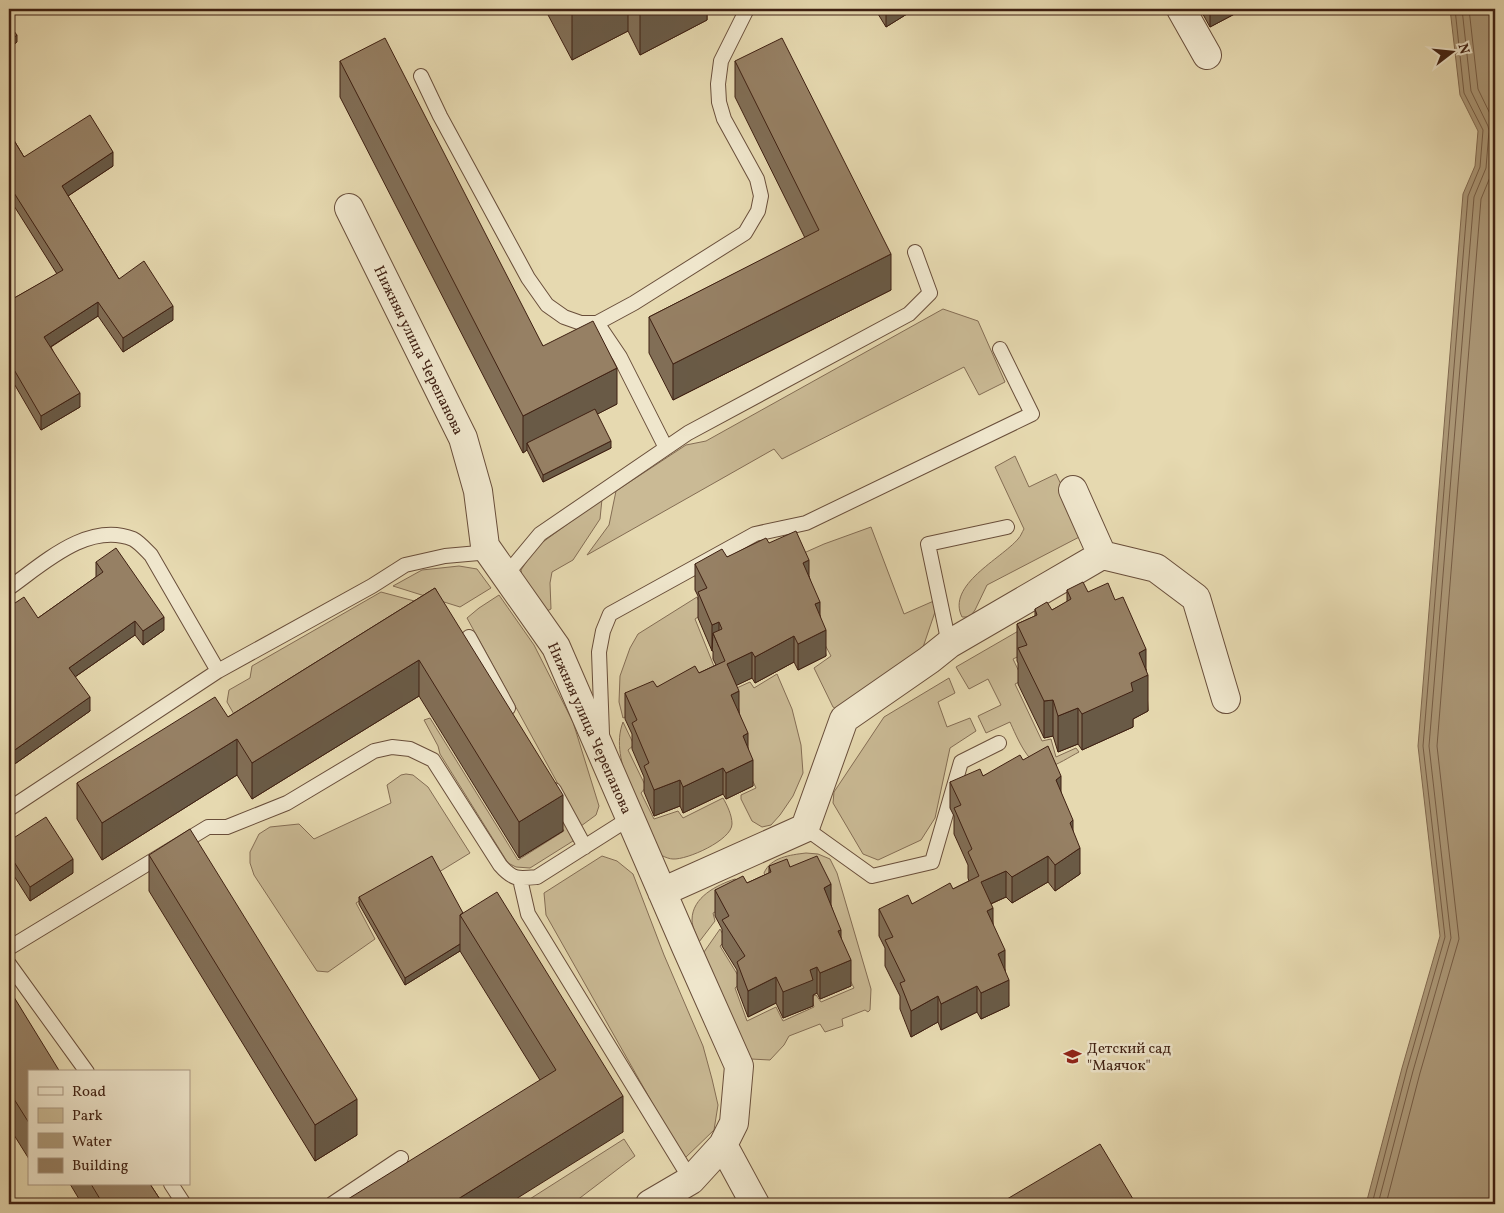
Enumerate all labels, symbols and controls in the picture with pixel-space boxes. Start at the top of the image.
north arrow [1426,28,1476,78]
text: N [1453,41,1474,56]
street label: Нижняя улица Черепанова [367,262,468,439]
street label: Нижняя улица Черепанова [541,639,636,818]
place label: Детский сад "Маячок" [1087,1039,1172,1077]
school or university icon: Детский сад "Маячок" [1063,1047,1083,1067]
legend [28,1070,190,1186]
text: Road [72,1082,106,1103]
text: Park [72,1106,103,1127]
text: Water [72,1132,112,1153]
text: Building [72,1156,129,1177]

